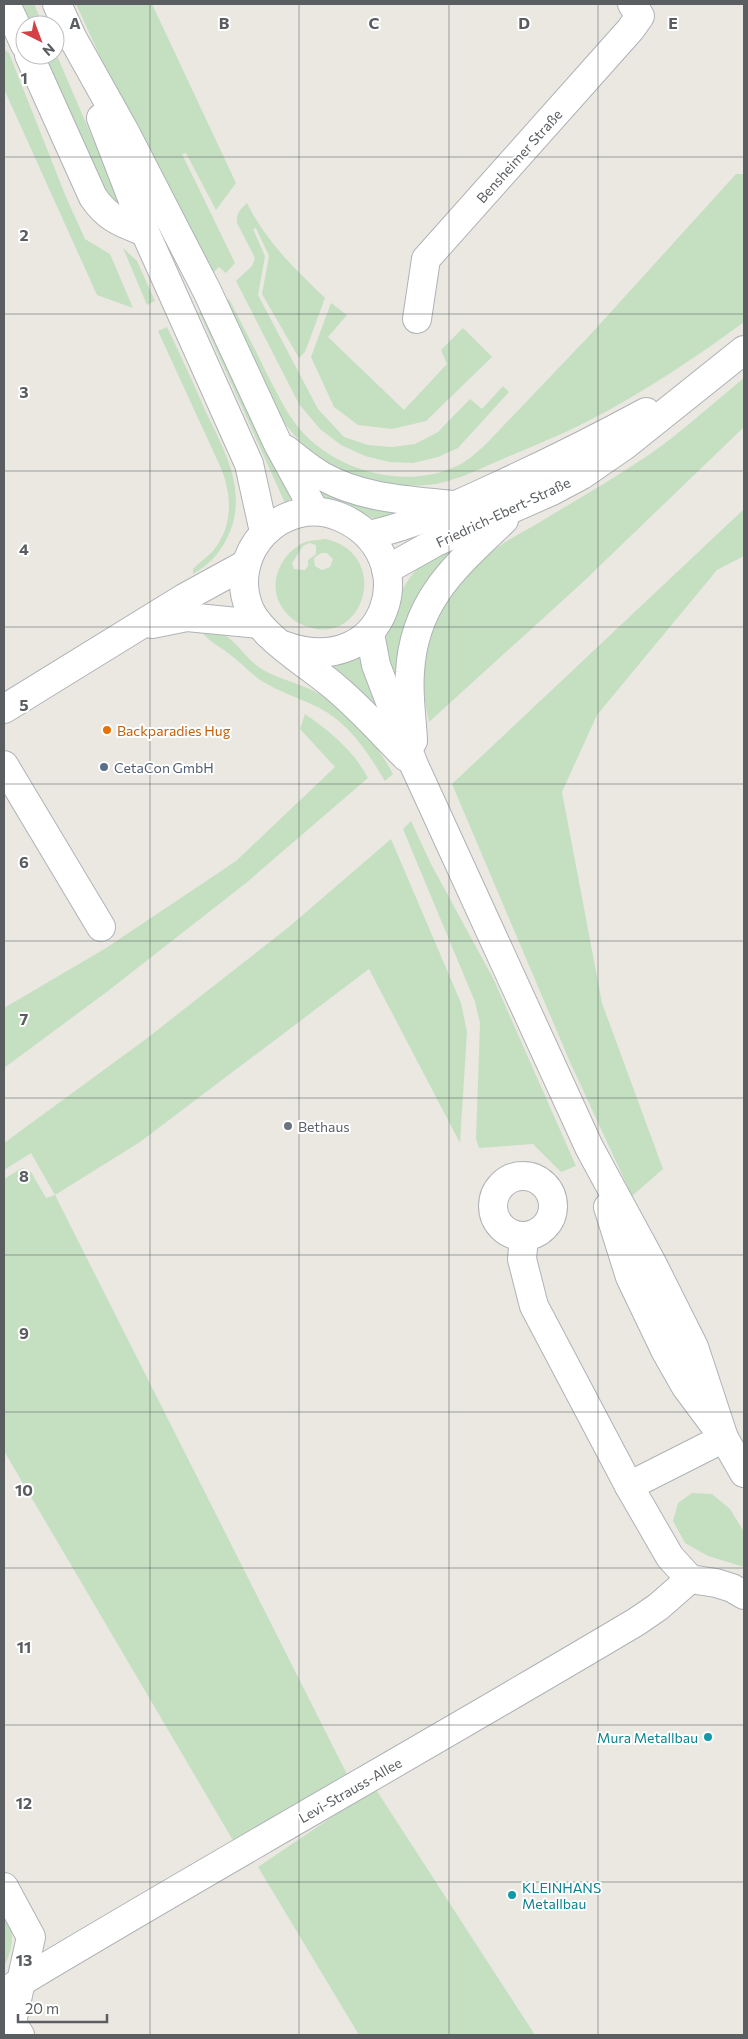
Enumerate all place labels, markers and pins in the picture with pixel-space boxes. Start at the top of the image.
place label: Backparadies Hug [117,722,231,739]
marker: Backparadies Hug [101,724,113,736]
place label: CetaCon GmbH [114,759,214,776]
marker: CetaCon GmbH [98,761,110,773]
place label: Bethaus [298,1118,350,1135]
marker: Bethaus [282,1120,294,1132]
place label: Mura Metallbau [597,1729,698,1746]
marker: Mura Metallbau [702,1731,714,1743]
place label: KLEINHANS Metallbau [522,1879,601,1912]
marker: KLEINHANS Metallbau [506,1889,518,1901]

